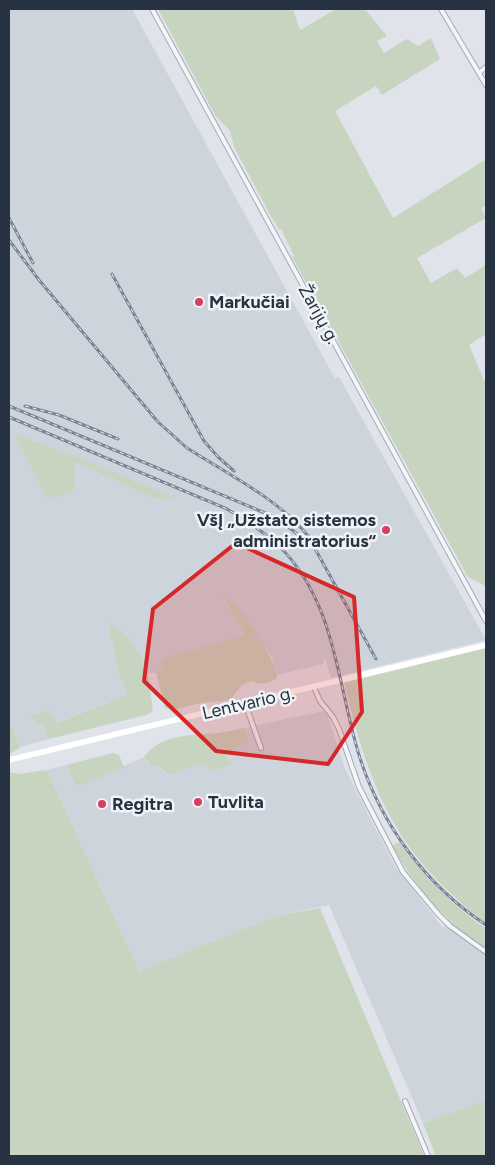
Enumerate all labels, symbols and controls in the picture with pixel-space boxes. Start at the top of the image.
street label: Žarijų g. [294,280,344,348]
place label: Markučiai [209,291,290,313]
marker: Markučiai [193,296,205,308]
place label: VšĮ „Užstato sistemos administratorius“ [197,509,377,552]
marker: VšĮ „Užstato sistemos administratorius“ [380,524,392,536]
street label: Lentvario g. [200,682,296,724]
place label: Tuvlita [208,791,264,813]
place label: Regitra [112,793,173,815]
marker: Tuvlita [192,796,204,808]
marker: Regitra [96,798,108,810]

